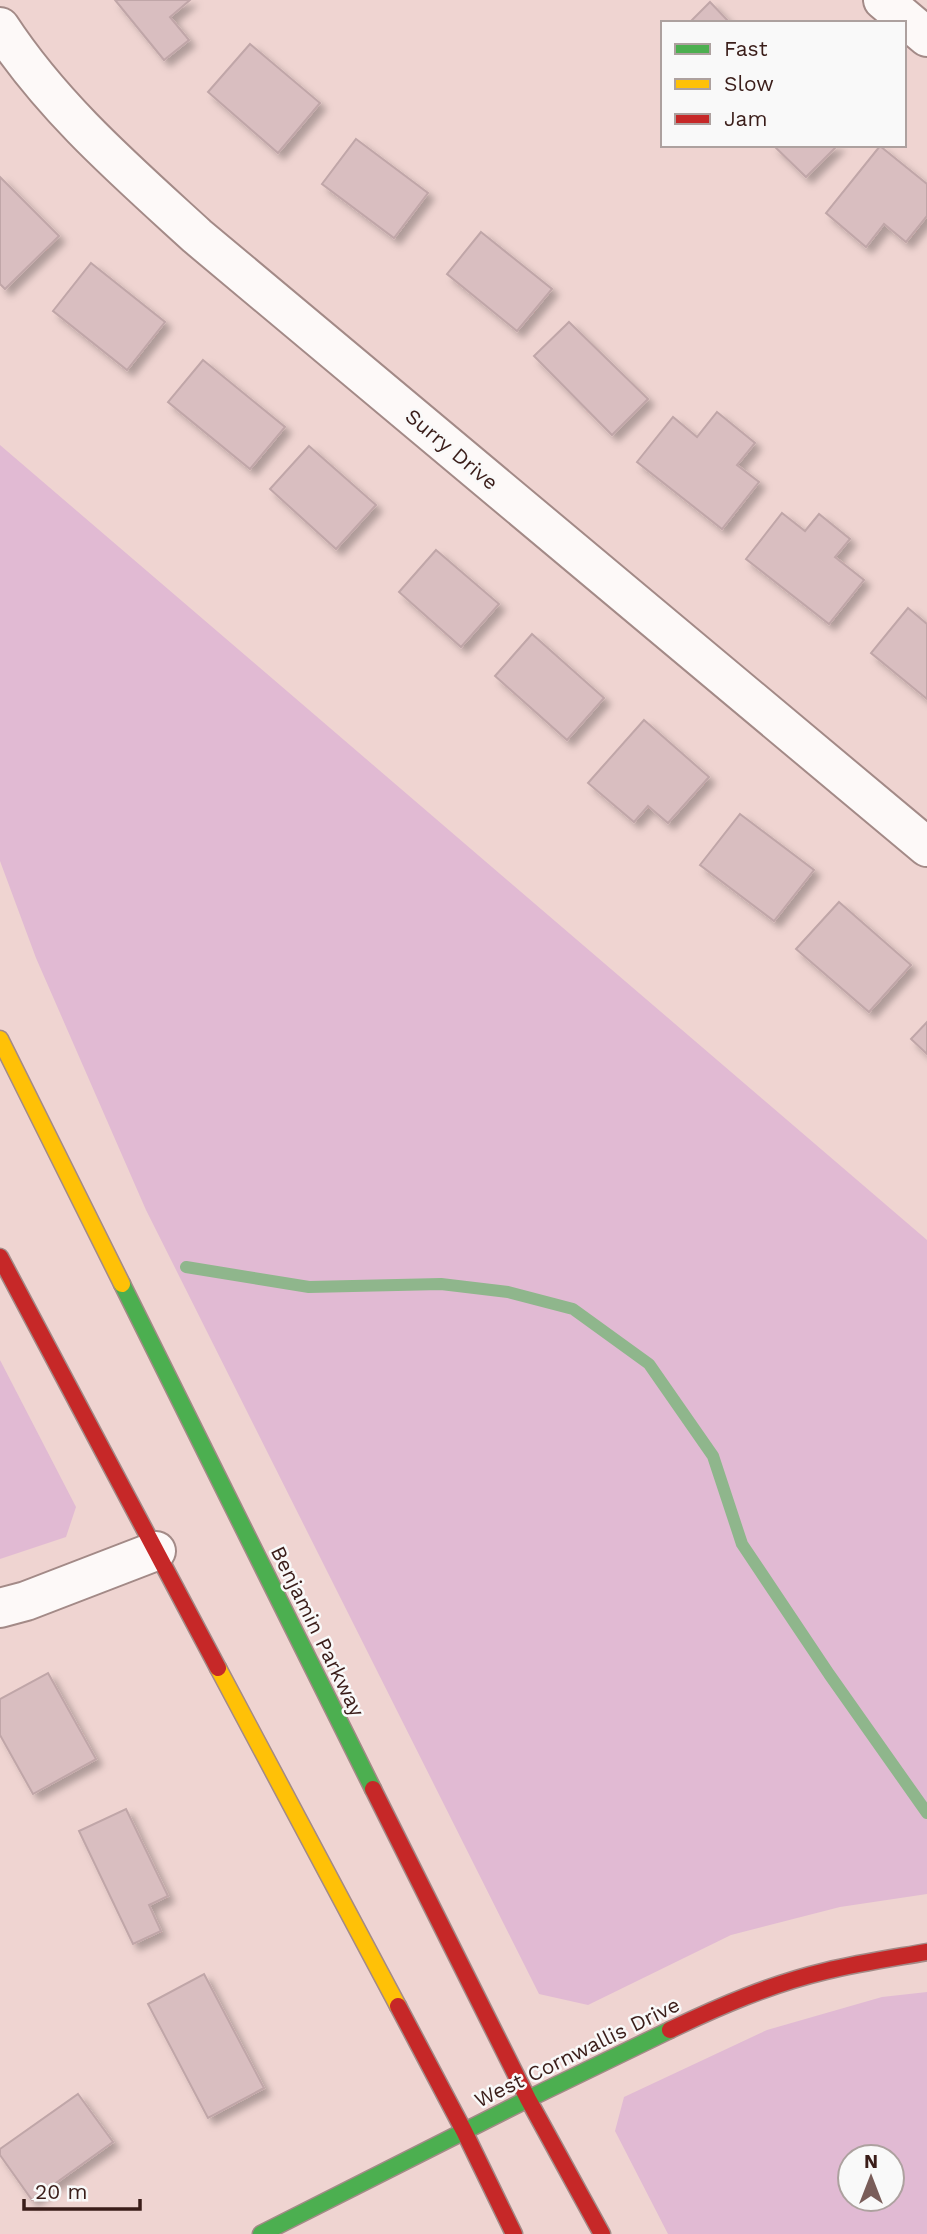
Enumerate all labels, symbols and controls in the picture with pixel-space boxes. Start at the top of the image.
legend [661,21,906,147]
text: Fast [724,36,768,61]
text: Slow [724,71,774,96]
text: Jam [724,106,767,131]
street label: Surry Drive [401,403,503,495]
street label: Benjamin Parkway [266,1542,370,1721]
street label: West Cornwallis Drive [470,1991,684,2113]
north arrow [836,2143,906,2213]
text: N [864,2150,878,2173]
scale bar [24,2168,140,2212]
text: 20 m [35,2179,87,2204]

